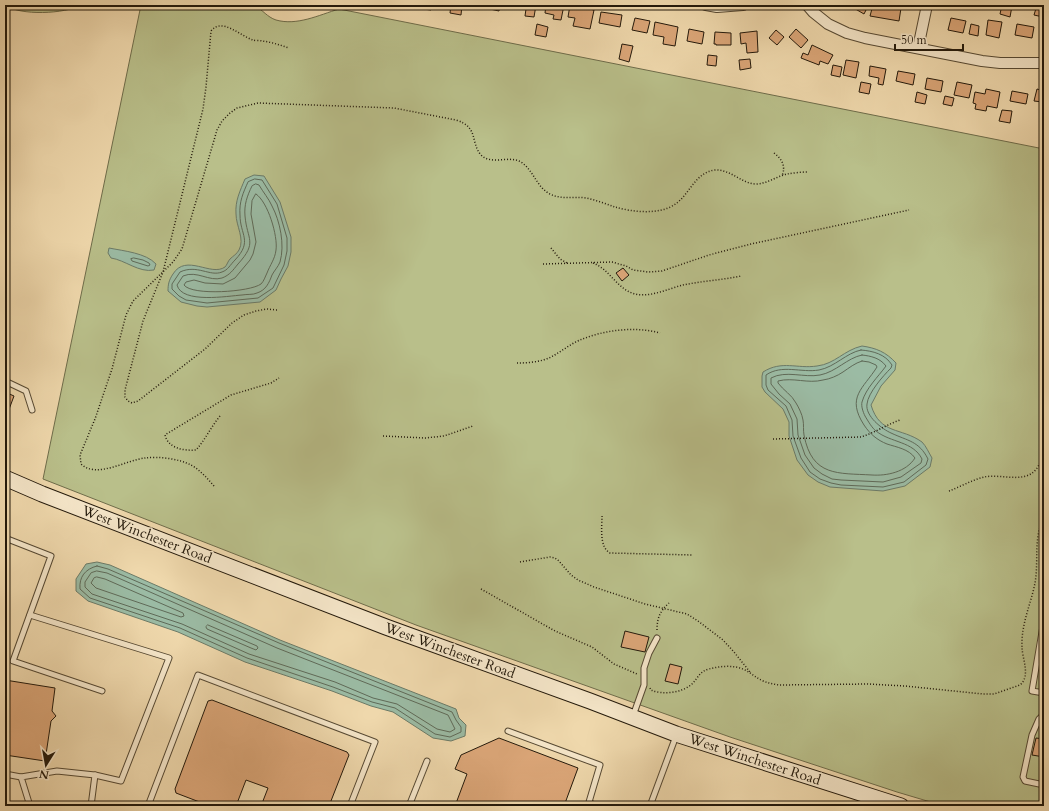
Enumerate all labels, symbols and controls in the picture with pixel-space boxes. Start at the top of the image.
scale bar [895,26,963,52]
text: 50 m [901,32,928,48]
street label: West Winchester Road [78,501,215,568]
street label: West Winchester Road [381,618,518,683]
street label: West Winchester Road [686,729,824,790]
north arrow [26,745,66,785]
text: N [38,766,50,783]

